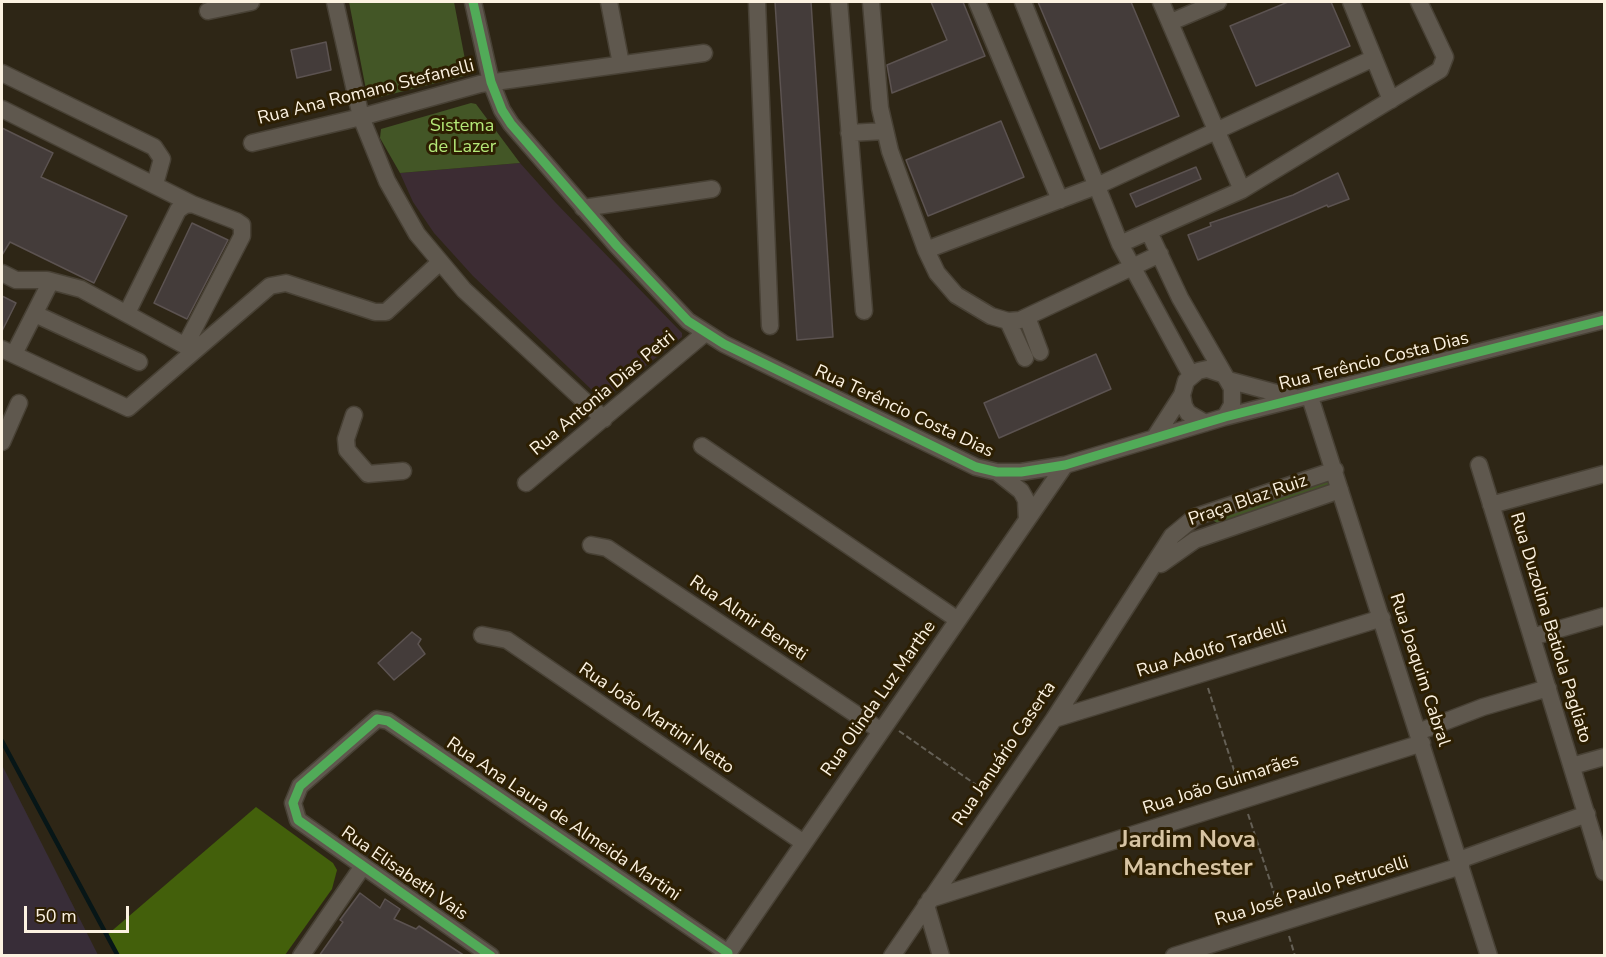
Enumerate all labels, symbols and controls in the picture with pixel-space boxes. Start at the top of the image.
street label: Rua Ana Romano Stefanelli [256,56,476,130]
park label: Sistema de Lazer [428,116,496,158]
street label: Rua Antonia Dias Petri [526,327,680,461]
street label: Rua Terêncio Costa Dias [1277,328,1471,396]
street label: Rua Terêncio Costa Dias [811,361,997,463]
street label: Praça Blaz Ruiz [1186,471,1310,531]
street label: Rua Duzolina Batiola Pagliato [1505,510,1595,746]
street label: Rua Almir Beneti [685,572,811,666]
street label: Rua Joaquim Cabral [1384,591,1454,749]
street label: Rua Olinda Luz Marthe [817,617,941,781]
street label: Rua Adolfo Tardelli [1134,617,1290,683]
street label: Rua João Martini Netto [574,659,738,779]
street label: Rua Januário Caserta [949,678,1061,830]
street label: Rua Ana Laura de Almeida Martini [442,733,684,907]
street label: Rua João Guimarães [1140,750,1302,820]
street label: Rua Elisabeth Vais [337,822,471,926]
district label: Jardim Nova Manchester [1120,827,1256,883]
street label: Rua José Paulo Petrucelli [1213,852,1411,932]
scale bar [27,894,132,932]
text: 50 m [35,904,77,928]

